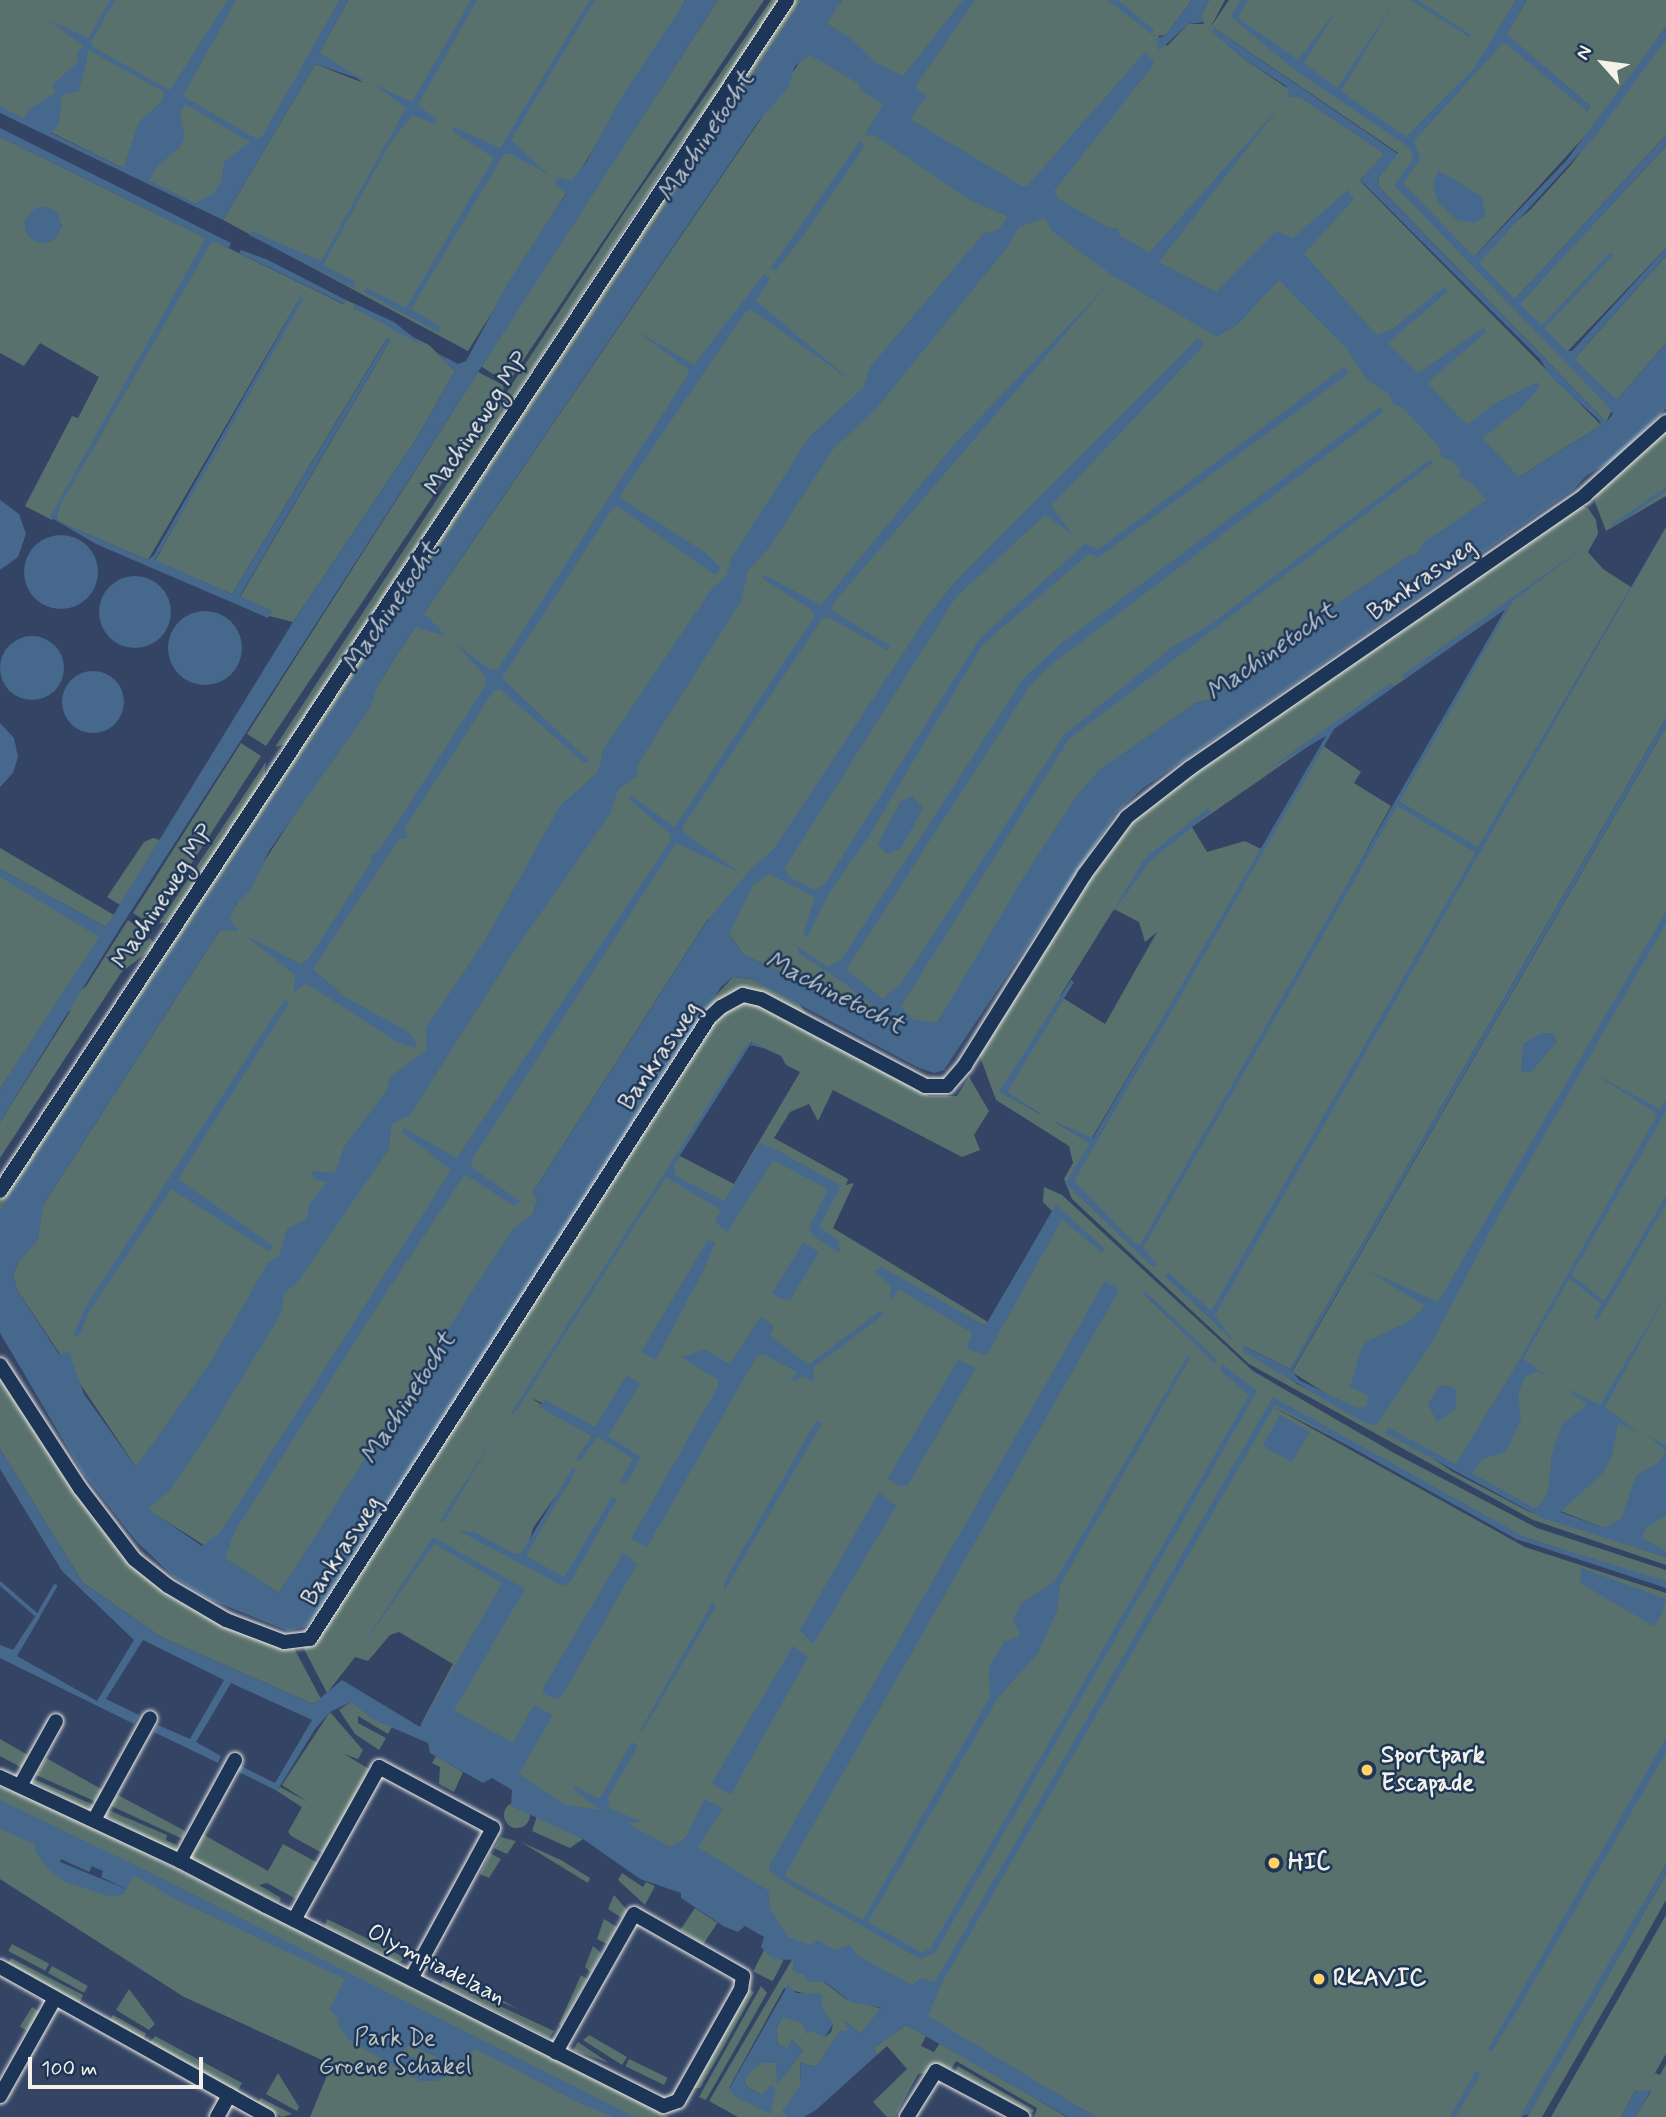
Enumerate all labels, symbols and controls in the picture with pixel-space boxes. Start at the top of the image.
north arrow [1568,28,1638,98]
text: N [1570,41,1598,64]
water label: Machinetocht [652,65,762,209]
street label: Machineweg MP [419,347,537,501]
street label: Bankrasweg [1362,532,1482,628]
water label: Machinetocht [337,536,447,680]
water label: Machinetocht [1201,597,1343,709]
street label: Machineweg MP [107,819,221,975]
water label: Machinetocht [759,946,909,1042]
street label: Bankrasweg [613,996,707,1116]
water label: Machinetocht [355,1327,463,1471]
street label: Bankrasweg [296,1491,388,1611]
place label: Sportpark Escapade [1381,1742,1485,1798]
marker: Sportpark Escapade [1359,1762,1375,1778]
place label: HIC [1288,1849,1330,1877]
marker: HIC [1266,1855,1282,1871]
street label: Olympiadelaan [362,1918,510,2012]
place label: RKAVIC [1333,1965,1426,1993]
marker: RKAVIC [1311,1971,1327,1987]
park label: Park De Groene Schakel [318,2025,472,2081]
scale bar [32,2044,206,2088]
text: 100 m [41,2055,97,2083]

